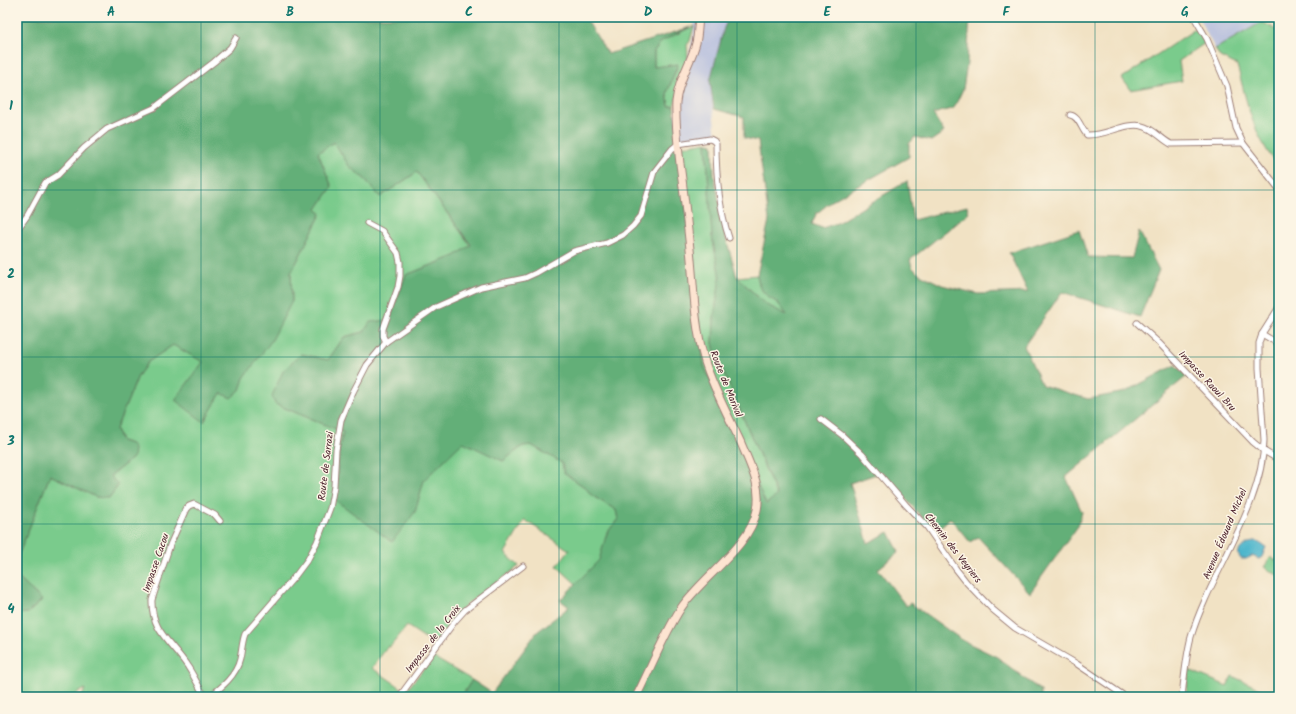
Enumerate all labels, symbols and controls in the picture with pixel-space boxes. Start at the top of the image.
text: A [107,2,115,23]
text: B [286,2,294,23]
text: C [465,2,473,23]
text: D [644,2,653,23]
text: E [823,2,831,23]
text: F [1002,2,1010,23]
text: G [1181,2,1189,23]
text: 1 [9,96,13,117]
text: 2 [7,264,15,285]
street label: Impasse Raoul Bru [1174,347,1240,415]
street label: Route de Marival [705,348,747,420]
street label: Route de Sarrazi [314,430,338,501]
text: 3 [6,431,15,452]
street label: Avenue Édouard Michel [1199,485,1252,582]
street label: Chemin des Veyriers [920,509,986,587]
street label: Impasse Cacou [138,531,174,595]
text: 4 [7,599,15,620]
street label: Impasse de la Croix [401,601,465,677]

